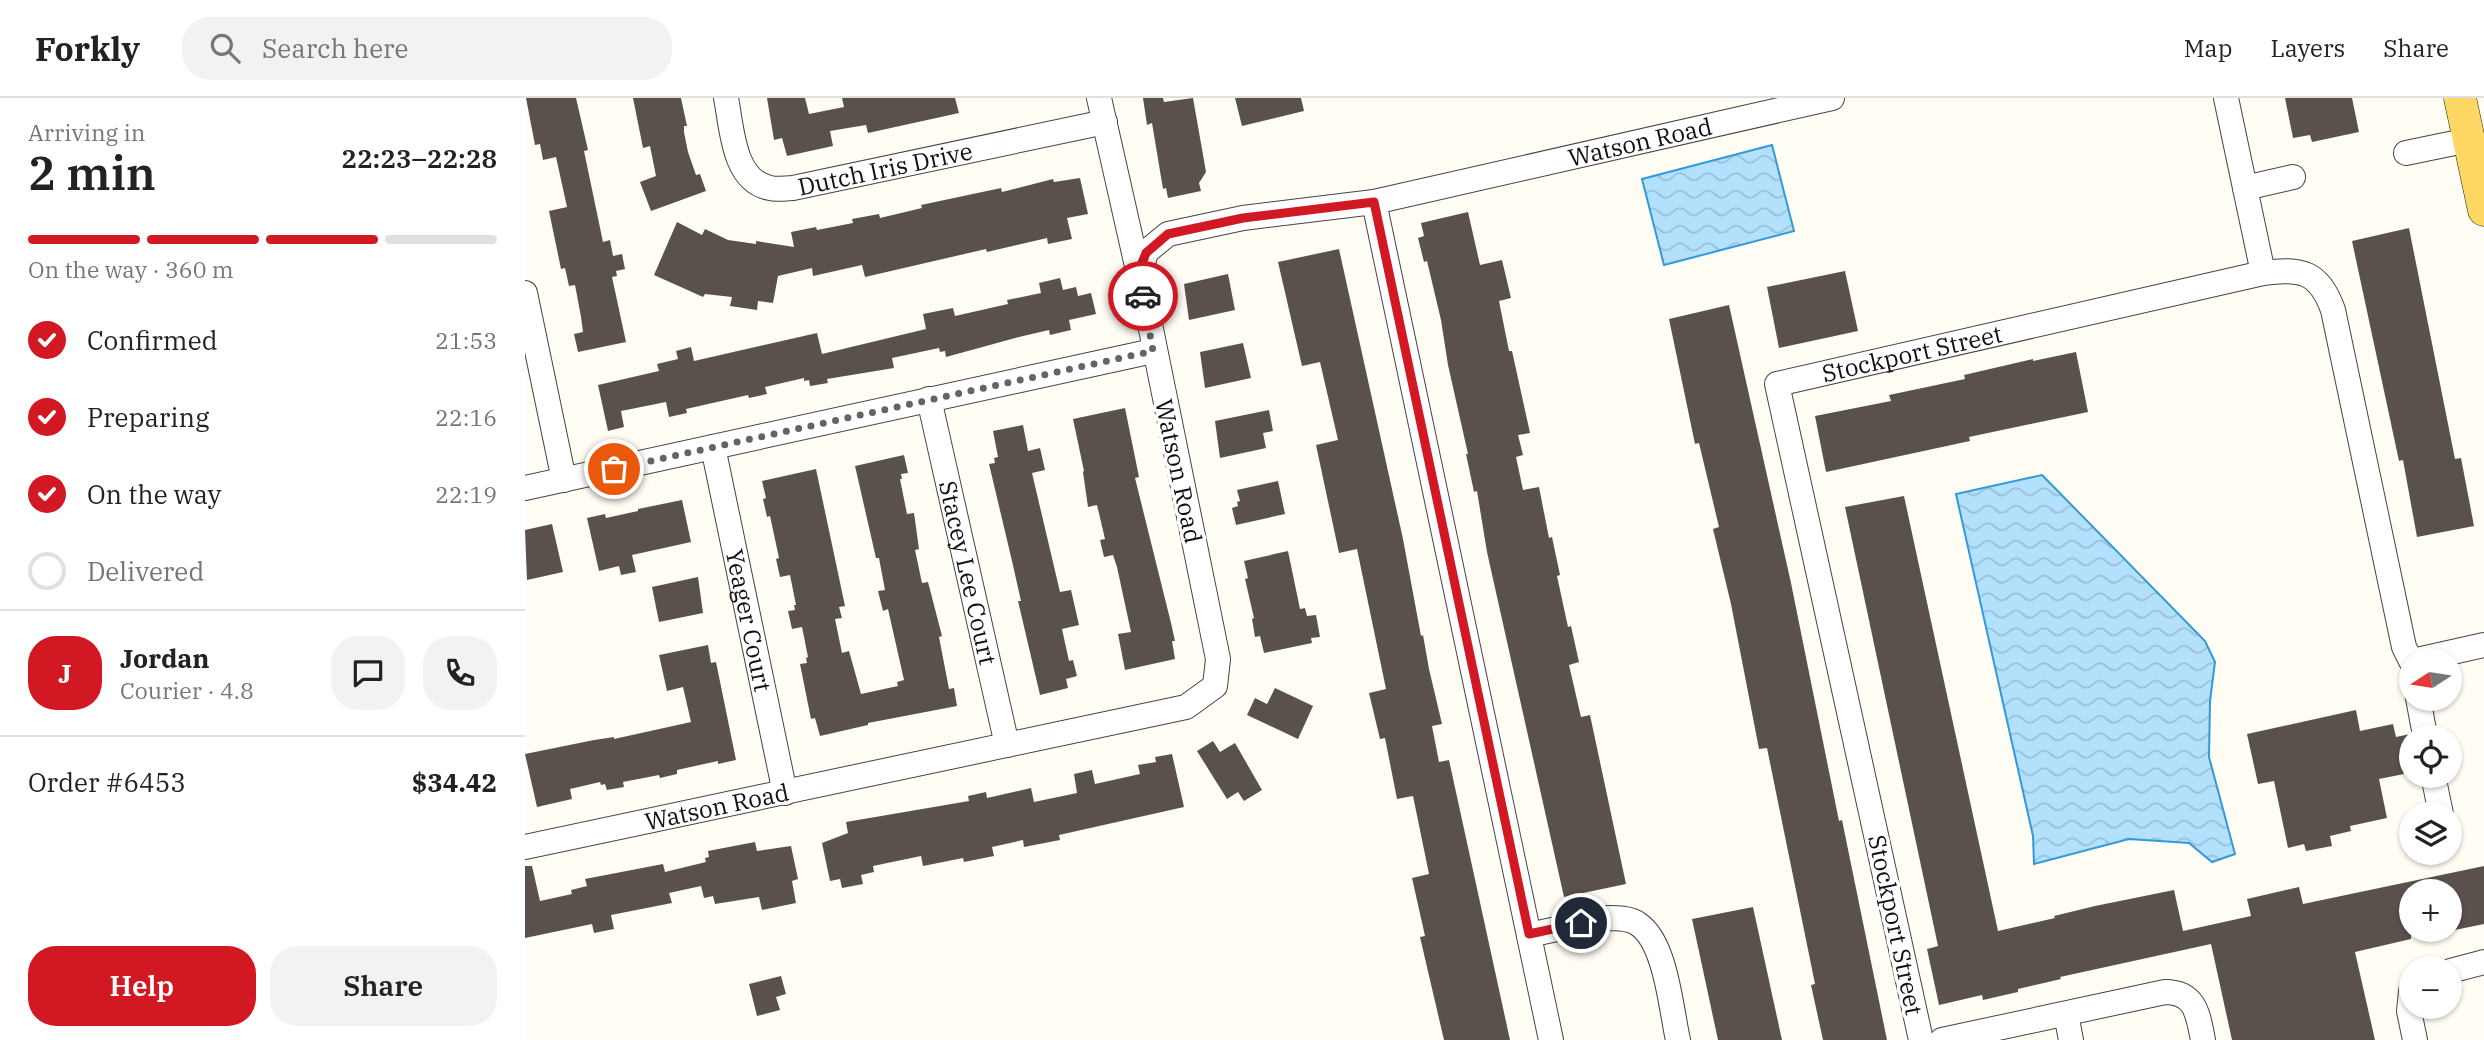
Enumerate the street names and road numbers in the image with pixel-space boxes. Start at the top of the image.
street label: Watson Road [1565,110,1715,173]
street label: Dutch Iris Drive [795,134,975,203]
street label: Stockport Street [1819,317,2005,389]
street label: Watson Road [1148,396,1210,546]
street label: Stacey Lee Court [932,478,1004,668]
street label: Yeager Court [719,546,779,694]
street label: Watson Road [642,776,792,837]
street label: Stockport Street [1861,832,1931,1018]

